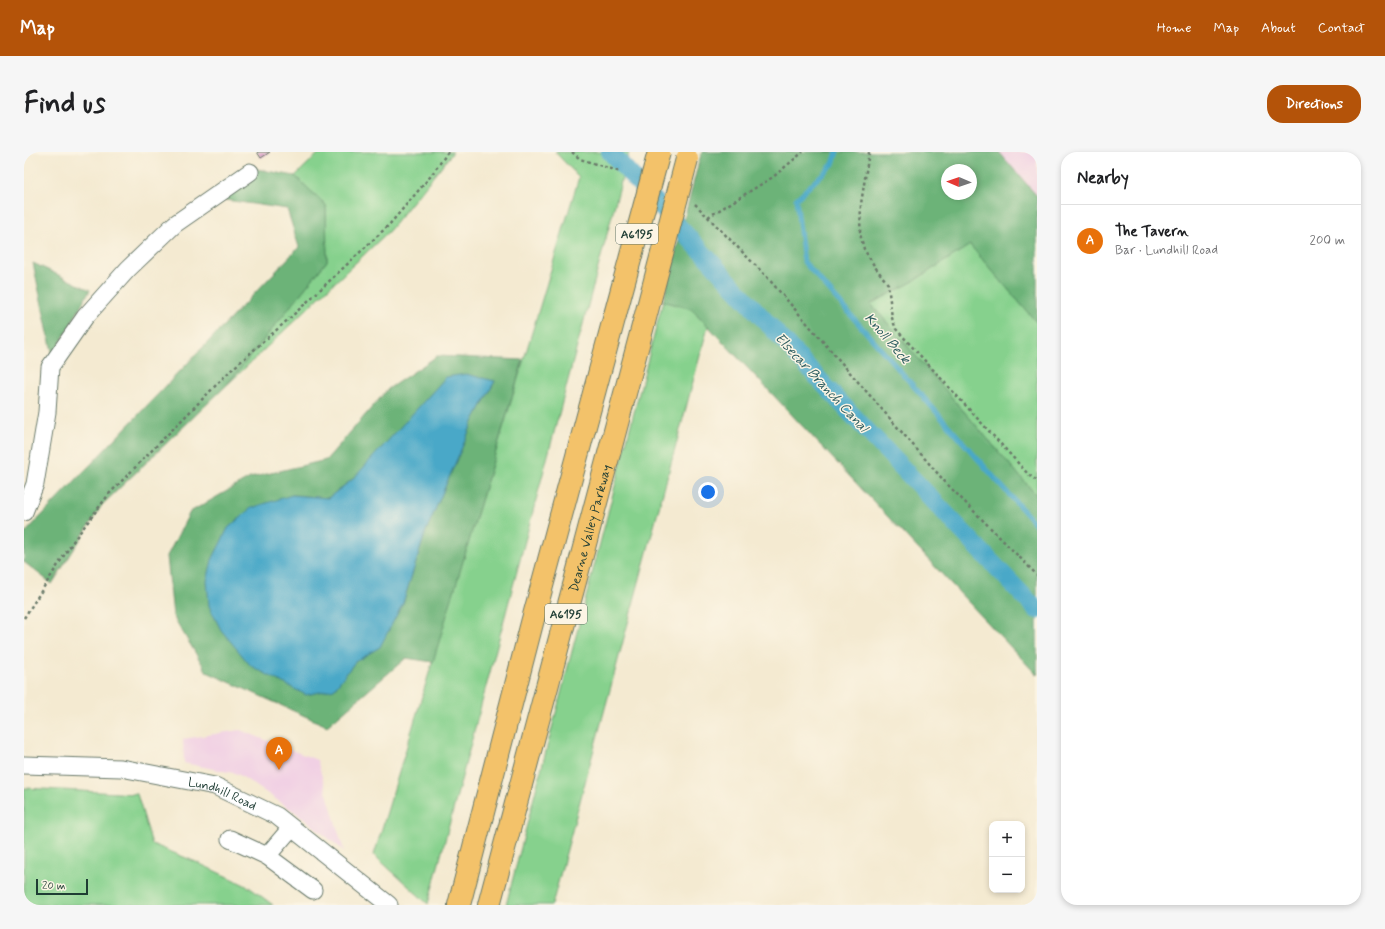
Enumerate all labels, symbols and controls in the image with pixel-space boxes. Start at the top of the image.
text: Map [20,16,55,41]
text: Home [1157,19,1191,37]
text: Map [1213,19,1239,37]
text: About [1261,19,1296,37]
text: Contact [1318,19,1365,37]
button: Directions [1267,85,1361,123]
text: Find us [24,86,105,123]
north arrow [941,164,977,200]
text: Nearby [1077,167,1129,189]
text: The Tavern [1115,222,1189,242]
road number: A6195 [616,224,658,244]
text: A [1086,232,1094,249]
text: 200 m [1310,232,1345,249]
text: Bar · Lundhill Road [1115,242,1218,259]
water label: Knoll Beck [860,310,915,368]
water label: Elsecar Branch Canal [771,329,873,438]
street label: Dearne Valley Parkway [566,463,616,594]
your location [698,482,718,502]
road number: A6195 [545,604,587,624]
pin: A [266,737,292,770]
street label: Lundhill Road [186,774,259,815]
map controls [989,821,1025,893]
button: + [989,821,1025,857]
button: − [989,857,1025,893]
scale bar [36,877,88,896]
text: 20 m [42,879,65,893]

